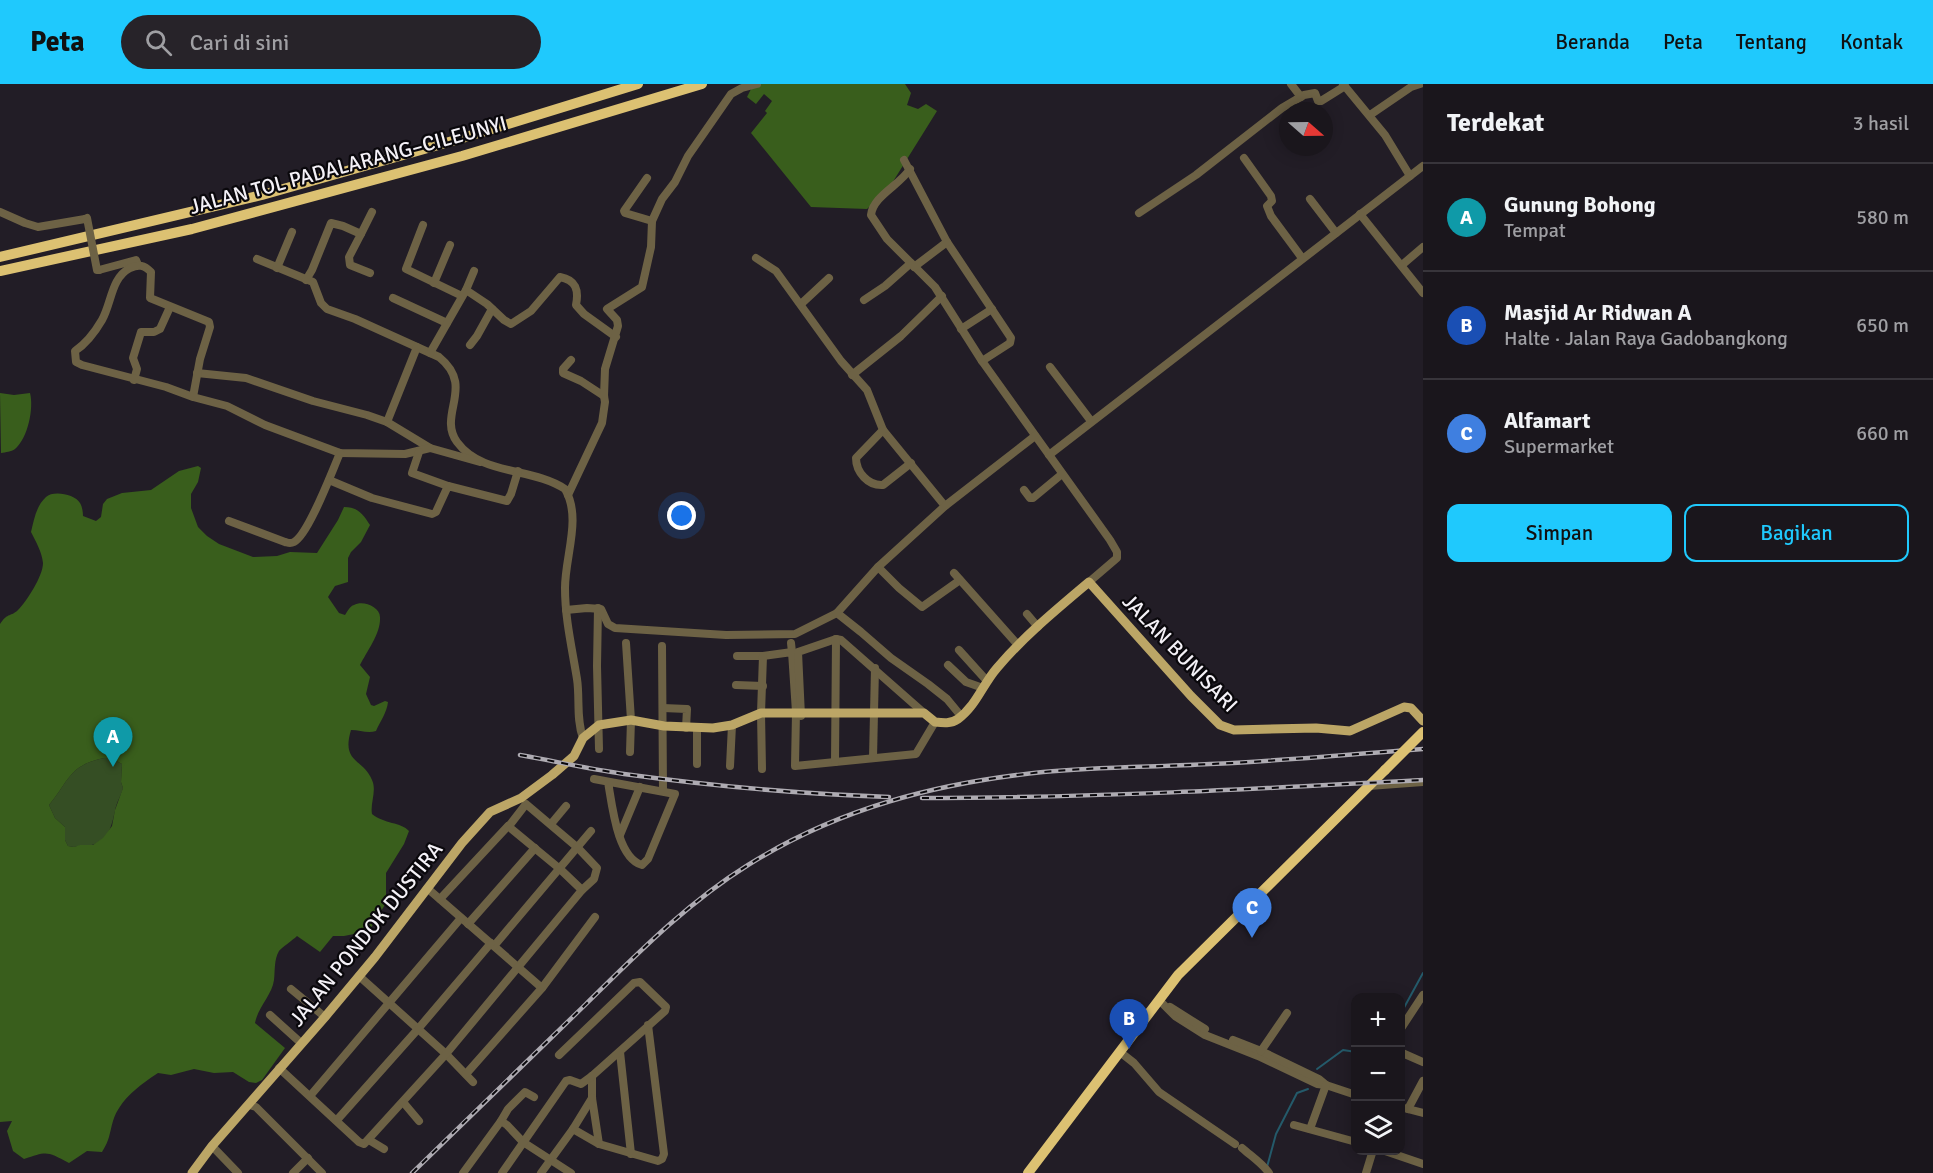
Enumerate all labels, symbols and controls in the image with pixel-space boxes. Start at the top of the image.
search box [121,15,541,69]
text: Peta [30,25,85,59]
icon: search [142,26,175,59]
text: Cari di sini [190,29,289,56]
text: Beranda [1555,29,1630,55]
text: Peta [1663,29,1703,55]
text: Tentang [1736,29,1807,55]
text: Kontak [1840,29,1903,55]
north arrow [1279,102,1333,156]
text: Terdekat [1447,107,1544,139]
street label: JALAN TOL PADALARANG–CILEUNYI [187,110,509,220]
text: 3 hasil [1853,111,1909,136]
text: Gunung Bohong [1504,191,1656,218]
text: A [1460,205,1473,230]
text: 580 m [1856,205,1909,230]
text: Tempat [1504,218,1566,243]
text: Masjid Ar Ridwan A [1504,299,1692,326]
text: B [1460,313,1473,338]
text: 650 m [1856,313,1909,338]
text: Halte · Jalan Raya Gadobangkong [1504,326,1788,351]
text: Alfamart [1504,407,1591,434]
text: C [1460,421,1473,446]
text: 660 m [1856,421,1909,446]
text: Supermarket [1504,434,1614,459]
your location [667,501,696,530]
button: Simpan [1447,504,1672,562]
button: Bagikan [1684,504,1909,562]
street label: JALAN BUNISARI [1117,588,1243,718]
pin: A [94,718,132,767]
street label: JALAN PONDOK DUSTIRA [284,836,448,1031]
pin: C [1232,888,1272,938]
map controls [1351,993,1405,1155]
button: + [1351,993,1405,1047]
pin: B [1110,1000,1148,1049]
button: − [1351,1047,1405,1101]
button: layers [1351,1101,1405,1155]

